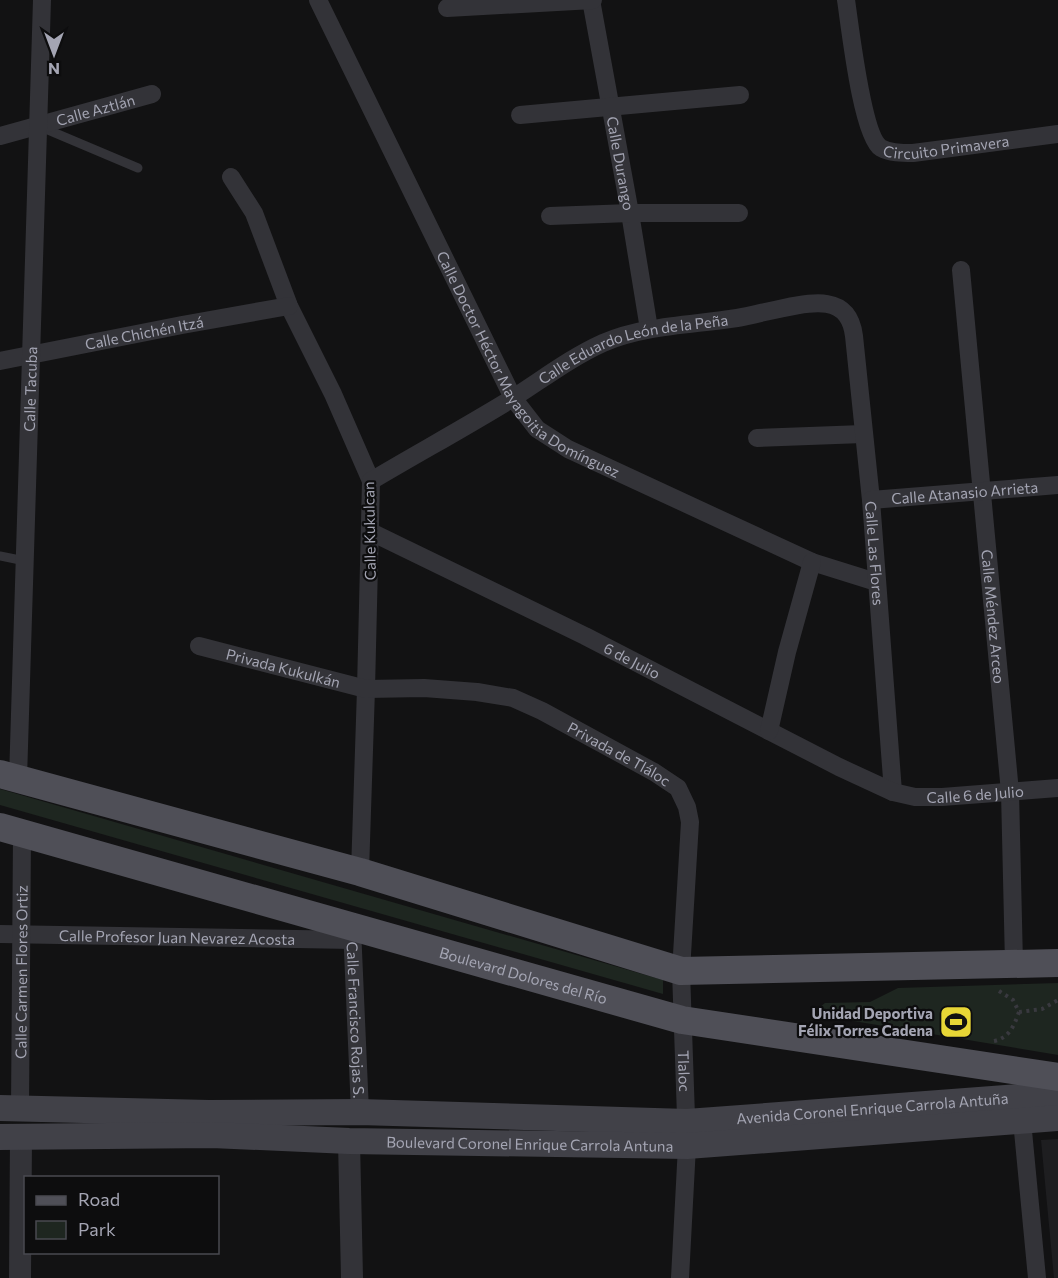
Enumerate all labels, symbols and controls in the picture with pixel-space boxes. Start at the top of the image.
north arrow [24,24,84,84]
text: N [48,60,60,79]
street label: Calle Aztlán [54,90,137,129]
street label: Calle Durango [603,115,638,212]
street label: Circuito Primavera [881,131,1010,162]
street label: Calle Doctor Héctor Mayagoitia Domínguez [433,248,623,481]
street label: Calle Eduardo León de la Peña [535,310,729,388]
street label: Calle Chichén Itzá [83,312,205,353]
street label: Calle Tacuba [20,346,40,432]
street label: Calle Atanasio Arrieta [891,478,1039,507]
street label: Calle Kukulcan [359,481,379,581]
street label: Calle Las Flores [862,500,888,606]
street label: Calle Méndez Arceo [978,549,1009,684]
street label: 6 de Julio [601,638,663,682]
street label: Privada Kukulkán [224,644,342,691]
street label: Privada de Tláloc [565,718,674,790]
street label: Calle 6 de Julio [926,782,1024,806]
street label: Calle Carmen Flores Ortiz [11,885,31,1059]
street label: Calle Profesor Juan Nevarez Acosta [59,926,295,948]
street label: Calle Francisco Rojas S. [344,941,368,1099]
street label: Boulevard Dolores del Río [437,943,609,1007]
place label: Unidad Deportiva Félix Torres Cadena [798,1004,933,1039]
sports icon: Unidad Deportiva Félix Torres Cadena [938,1004,974,1040]
street label: Tlaloc [675,1050,694,1092]
street label: Avenida Coronel Enrique Carrola Antuña [736,1089,1009,1127]
street label: Boulevard Coronel Enrique Carrola Antuna [386,1133,674,1155]
legend [24,1176,219,1254]
text: Road [78,1188,120,1210]
text: Park [78,1218,116,1240]

